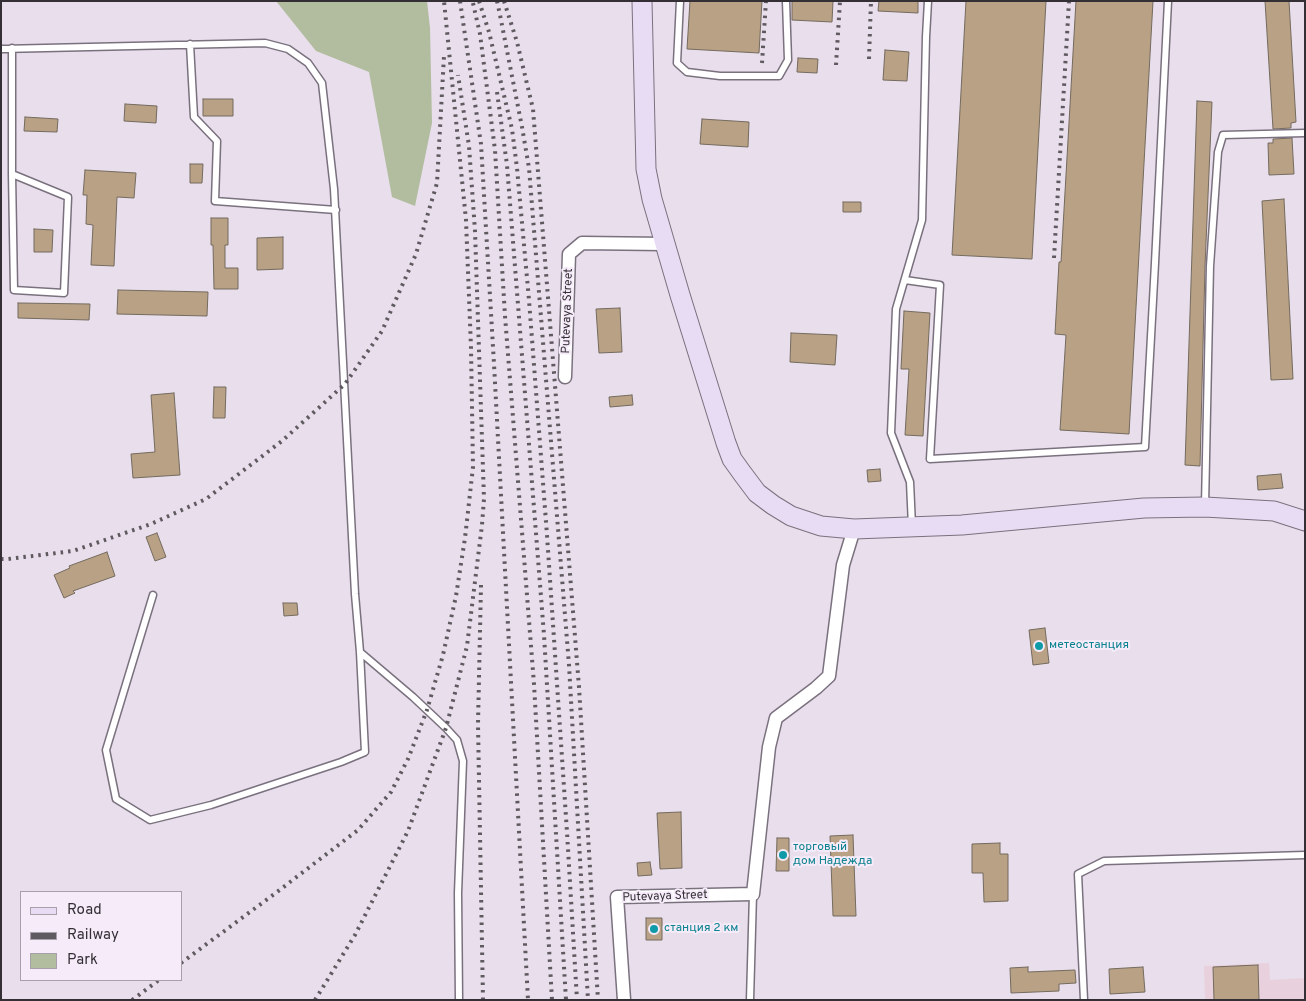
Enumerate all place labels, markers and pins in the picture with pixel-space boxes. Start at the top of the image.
place label: метеостанция [1049,639,1129,653]
marker: метеостанция [1033,640,1045,652]
place label: торговый дом Надежда [793,841,872,869]
marker: торговый дом Надежда [777,849,789,861]
place label: станция 2 км [664,922,738,936]
marker: станция 2 км [648,923,660,935]

